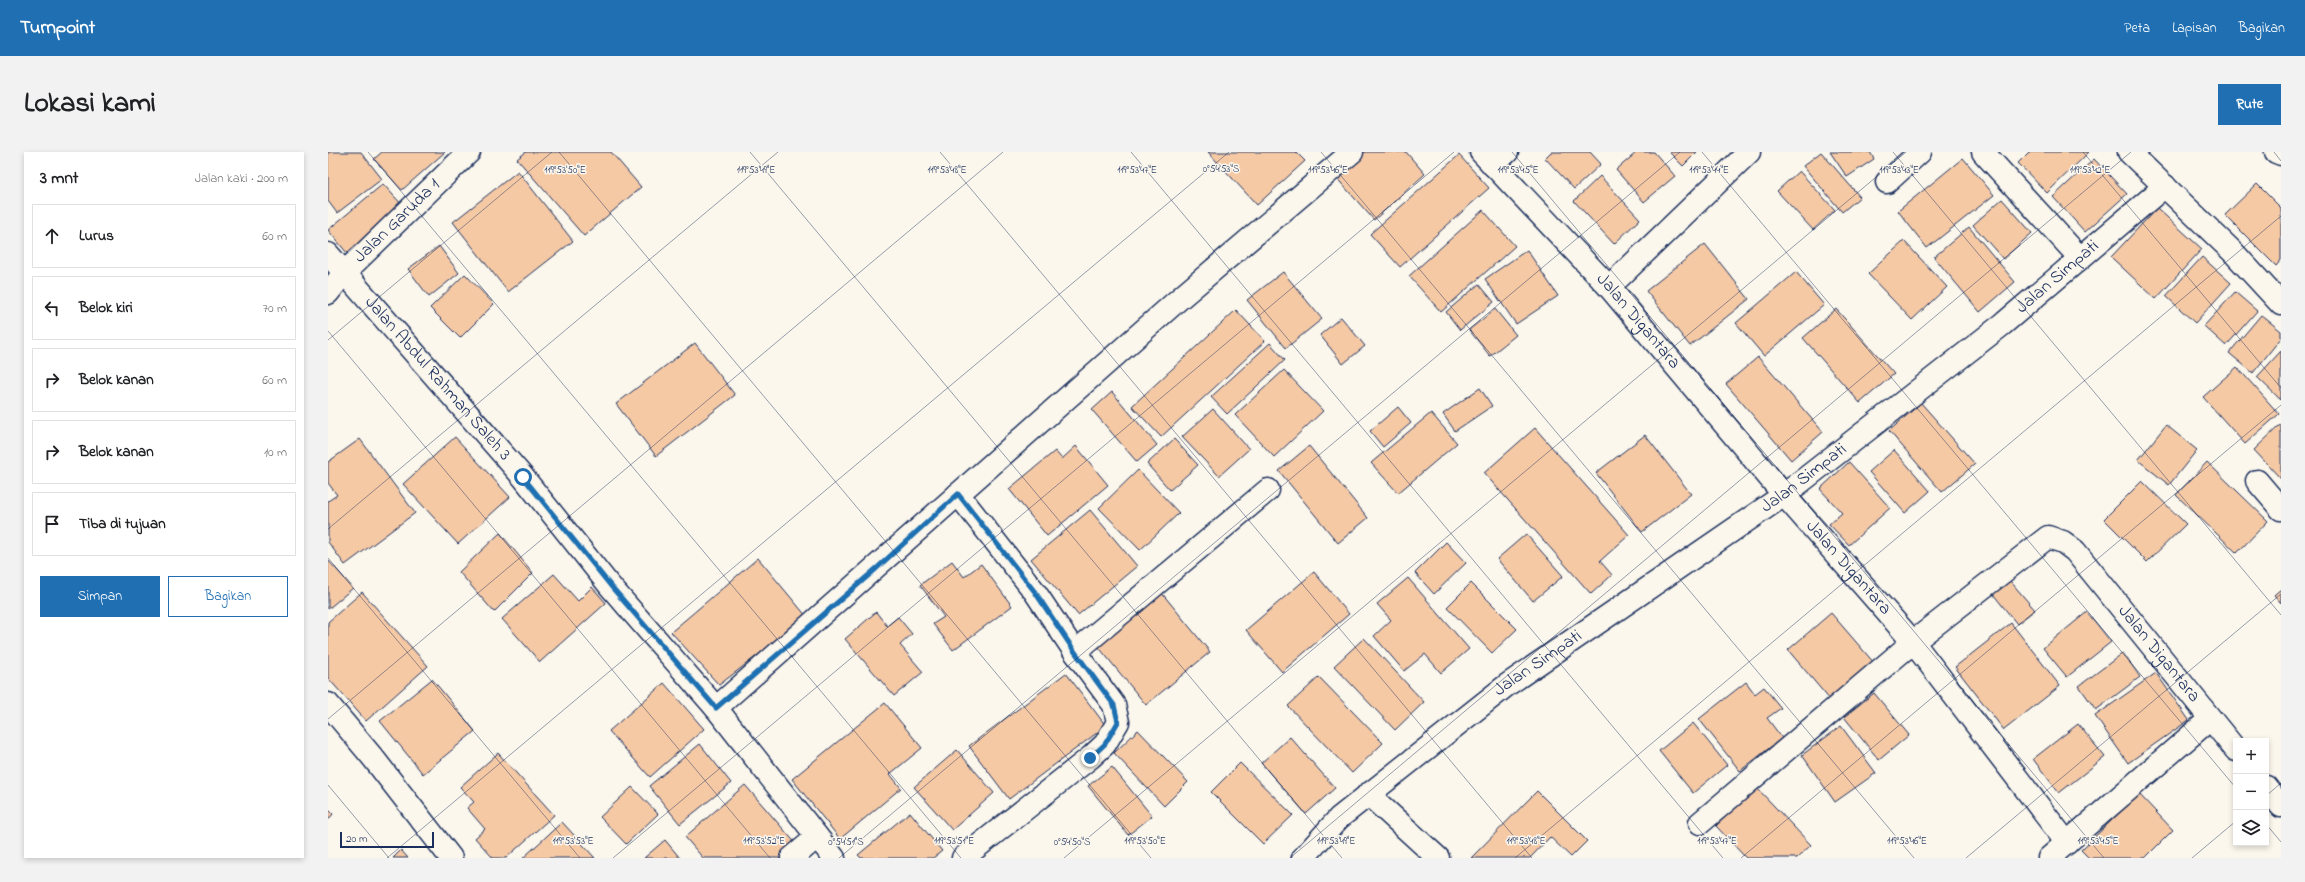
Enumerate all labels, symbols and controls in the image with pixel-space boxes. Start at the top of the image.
text: Turnpoint [20,15,95,42]
text: Peta [2124,18,2150,39]
text: Lapisan [2172,18,2217,39]
text: Bagikan [2239,18,2285,39]
text: Lokasi kami [24,84,156,125]
button: Rute [2218,84,2281,125]
text: 0°54'53"S [1203,162,1240,177]
text: 119°53'50"E [544,163,586,178]
text: 119°53'49"E [737,163,775,178]
text: 119°53'48"E [927,163,967,178]
text: 119°53'47"E [1117,163,1157,178]
text: 119°53'46"E [1308,163,1348,178]
text: 119°53'45"E [1497,163,1539,178]
text: 119°53'44"E [1689,163,1729,178]
text: 119°53'43"E [1879,163,1919,178]
text: 119°53'42"E [2070,163,2110,178]
text: 3 mnt [40,166,79,191]
text: Jalan kaki · 200 m [195,169,288,188]
street label: Jalan Garuda 1 [348,173,447,269]
icon: ahead [41,225,63,247]
text: Lurus [79,225,114,247]
text: 60 m [262,227,287,246]
street label: Jalan Simpati [2011,234,2105,320]
street label: Jalan Digantara [1590,268,1686,375]
street label: Jalan Abdul Rahman Saleh 3 [358,291,517,467]
icon: left [41,297,63,319]
text: Belok kiri [79,297,133,319]
text: 70 m [263,299,287,318]
icon: right [41,369,63,391]
text: Belok kanan [79,369,154,391]
text: 60 m [262,371,287,390]
street label: Jalan Simpati [1756,437,1853,520]
icon: right [41,441,63,463]
text: Belok kanan [79,441,154,463]
text: 10 m [264,443,287,462]
route start [514,468,532,486]
icon: arrive [41,513,63,535]
text: Tiba di tujuan [79,513,166,535]
street label: Jalan Digantara [1799,515,1897,621]
button: Simpan [40,576,160,617]
button: Bagikan [168,576,288,617]
street label: Jalan Digantara [2111,600,2206,709]
street label: Jalan Simpati [1489,624,1588,703]
map controls [2233,738,2269,846]
button: + [2233,738,2269,774]
route end [1081,749,1099,767]
button: − [2233,774,2269,810]
button: layers [2233,810,2269,846]
scale bar [340,830,434,849]
text: 20 m [346,831,368,847]
text: 119°53'53"E [552,834,594,849]
text: 119°53'52"E [743,834,785,849]
text: 119°53'51"E [934,834,974,849]
text: 119°53'50"E [1124,834,1166,849]
text: 119°53'49"E [1317,834,1355,849]
text: 119°53'48"E [1506,834,1546,849]
text: 119°53'47"E [1697,834,1737,849]
text: 119°53'46"E [1887,834,1927,849]
text: 119°53'45"E [2077,834,2119,849]
text: 0°54'51"S [828,835,864,850]
text: 0°54'50"S [1054,835,1091,850]

